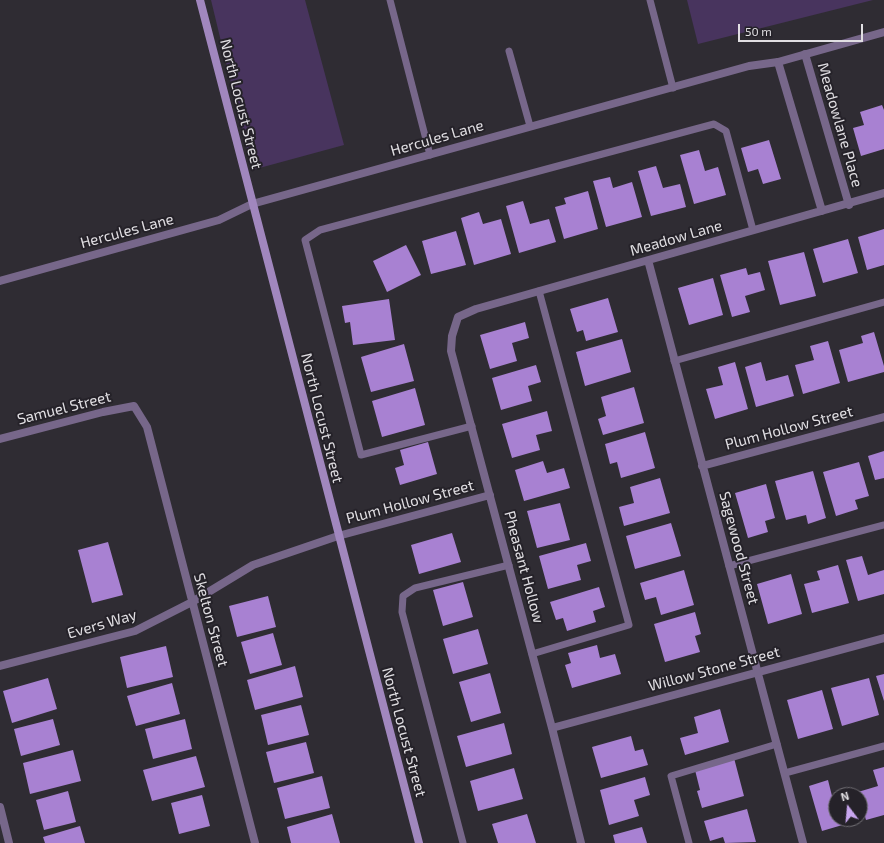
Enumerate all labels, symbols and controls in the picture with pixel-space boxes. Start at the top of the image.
scale bar [740,16,865,42]
text: 50 m [745,24,772,38]
street label: North Locust Street [216,37,266,171]
street label: Meadowlane Place [814,61,866,189]
street label: Hercules Lane [388,116,486,160]
street label: Hercules Lane [78,210,176,252]
street label: Meadow Lane [628,216,724,260]
street label: North Locust Street [297,351,347,485]
street label: Samuel Street [15,388,113,428]
street label: Plum Hollow Street [723,402,855,454]
street label: Plum Hollow Street [344,476,476,528]
street label: Sagewood Street [715,490,763,606]
street label: Pheasant Hollow [500,509,548,625]
street label: Skelton Street [190,571,232,669]
street label: Evers Way [65,605,139,643]
street label: Willow Stone Street [646,643,782,695]
street label: North Locust Street [378,665,430,799]
north arrow [828,787,868,827]
text: N [839,789,850,803]

